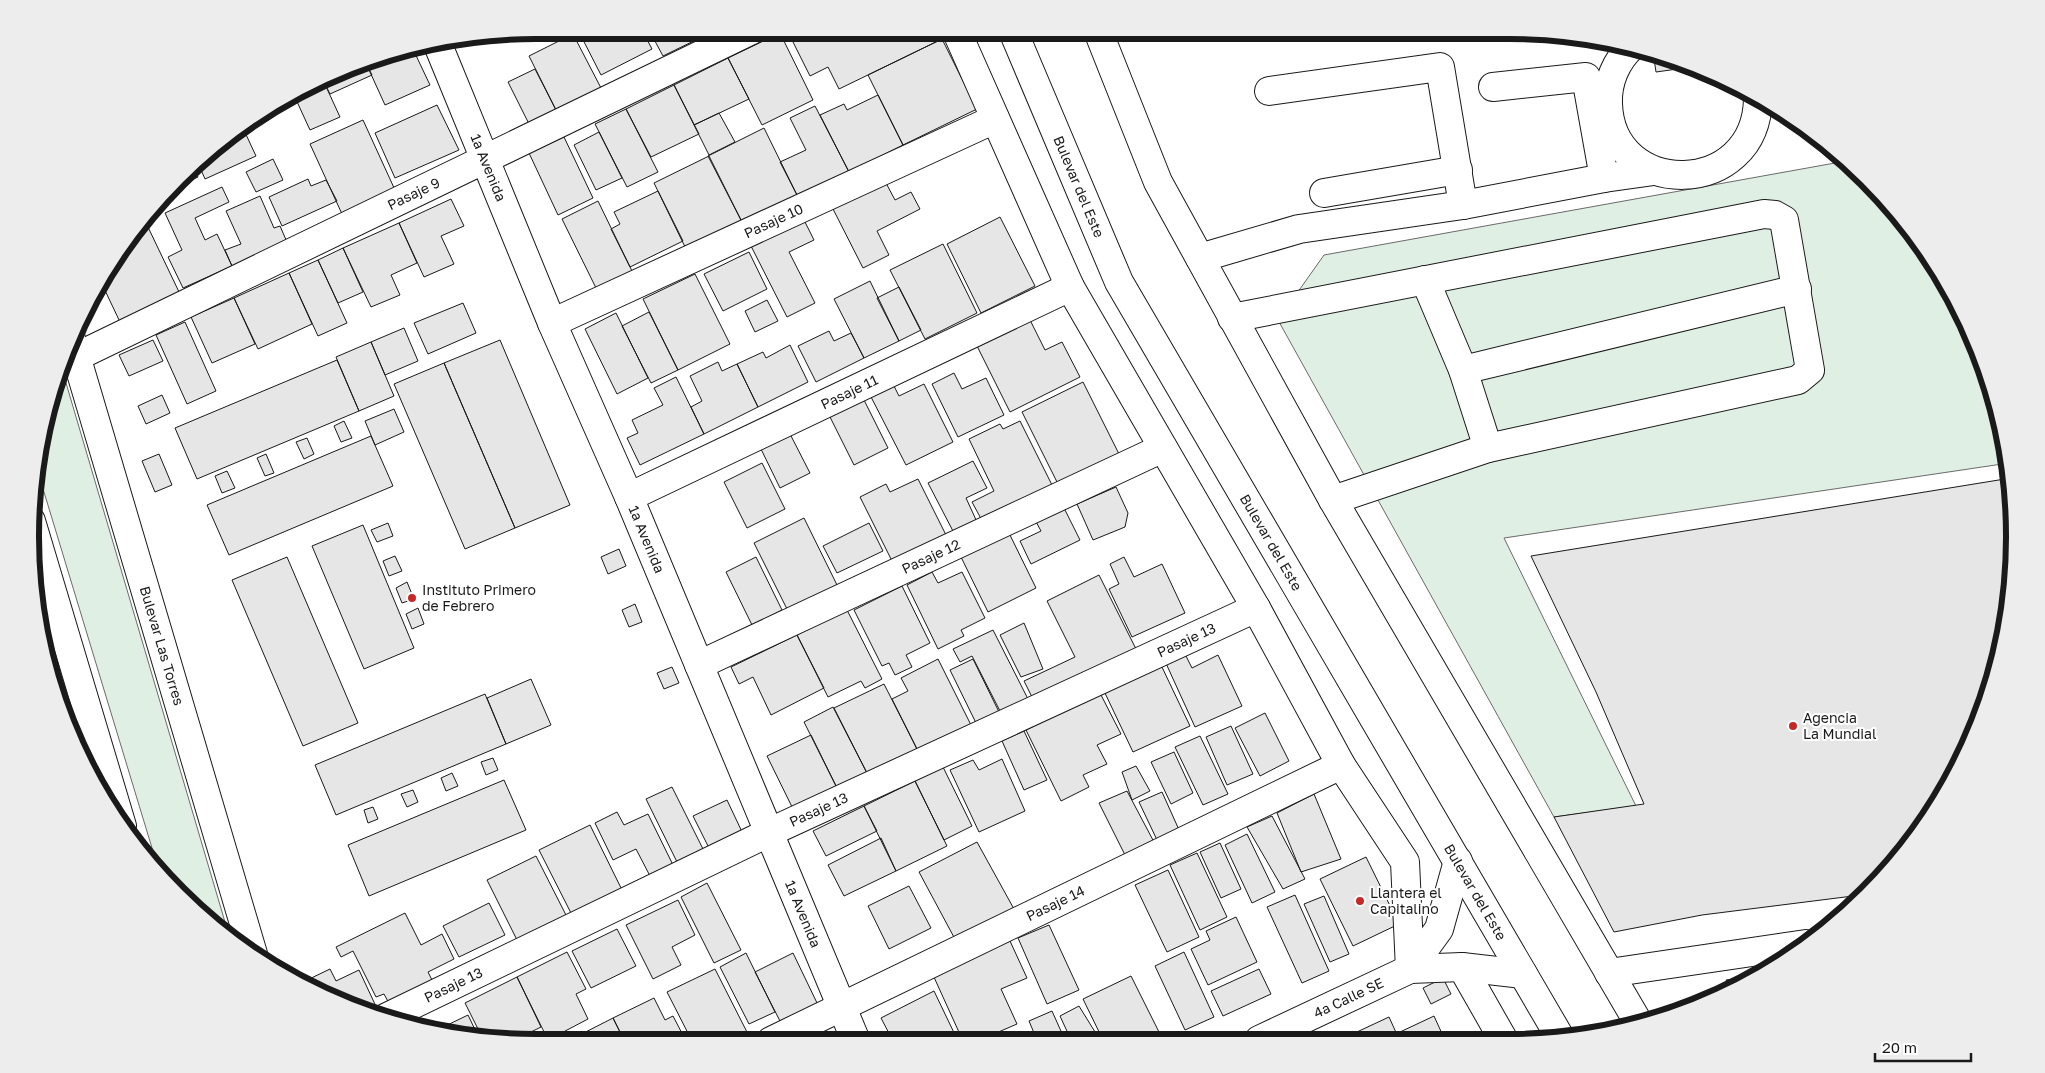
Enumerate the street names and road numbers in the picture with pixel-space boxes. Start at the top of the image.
street label: 1a Avenida [467,131,510,204]
street label: Bulevar del Este [1050,133,1108,240]
street label: Pasaje 9 [384,173,442,213]
street label: Pasaje 10 [741,200,806,241]
street label: Pasaje 11 [818,371,881,412]
street label: Bulevar del Este [1237,491,1306,593]
street label: 1a Avenida [626,503,669,575]
street label: Pasaje 12 [899,535,963,577]
street label: Bulevar Las Torres [137,584,188,707]
street label: Pasaje 13 [1154,619,1218,661]
street label: Pasaje 13 [786,788,850,830]
street label: Bulevar del Este [1441,841,1510,943]
street label: 1a Avenida [782,878,825,950]
street label: Pasaje 14 [1023,881,1087,924]
street label: Pasaje 13 [421,963,485,1006]
street label: 4a Calle SE [1311,974,1386,1021]

